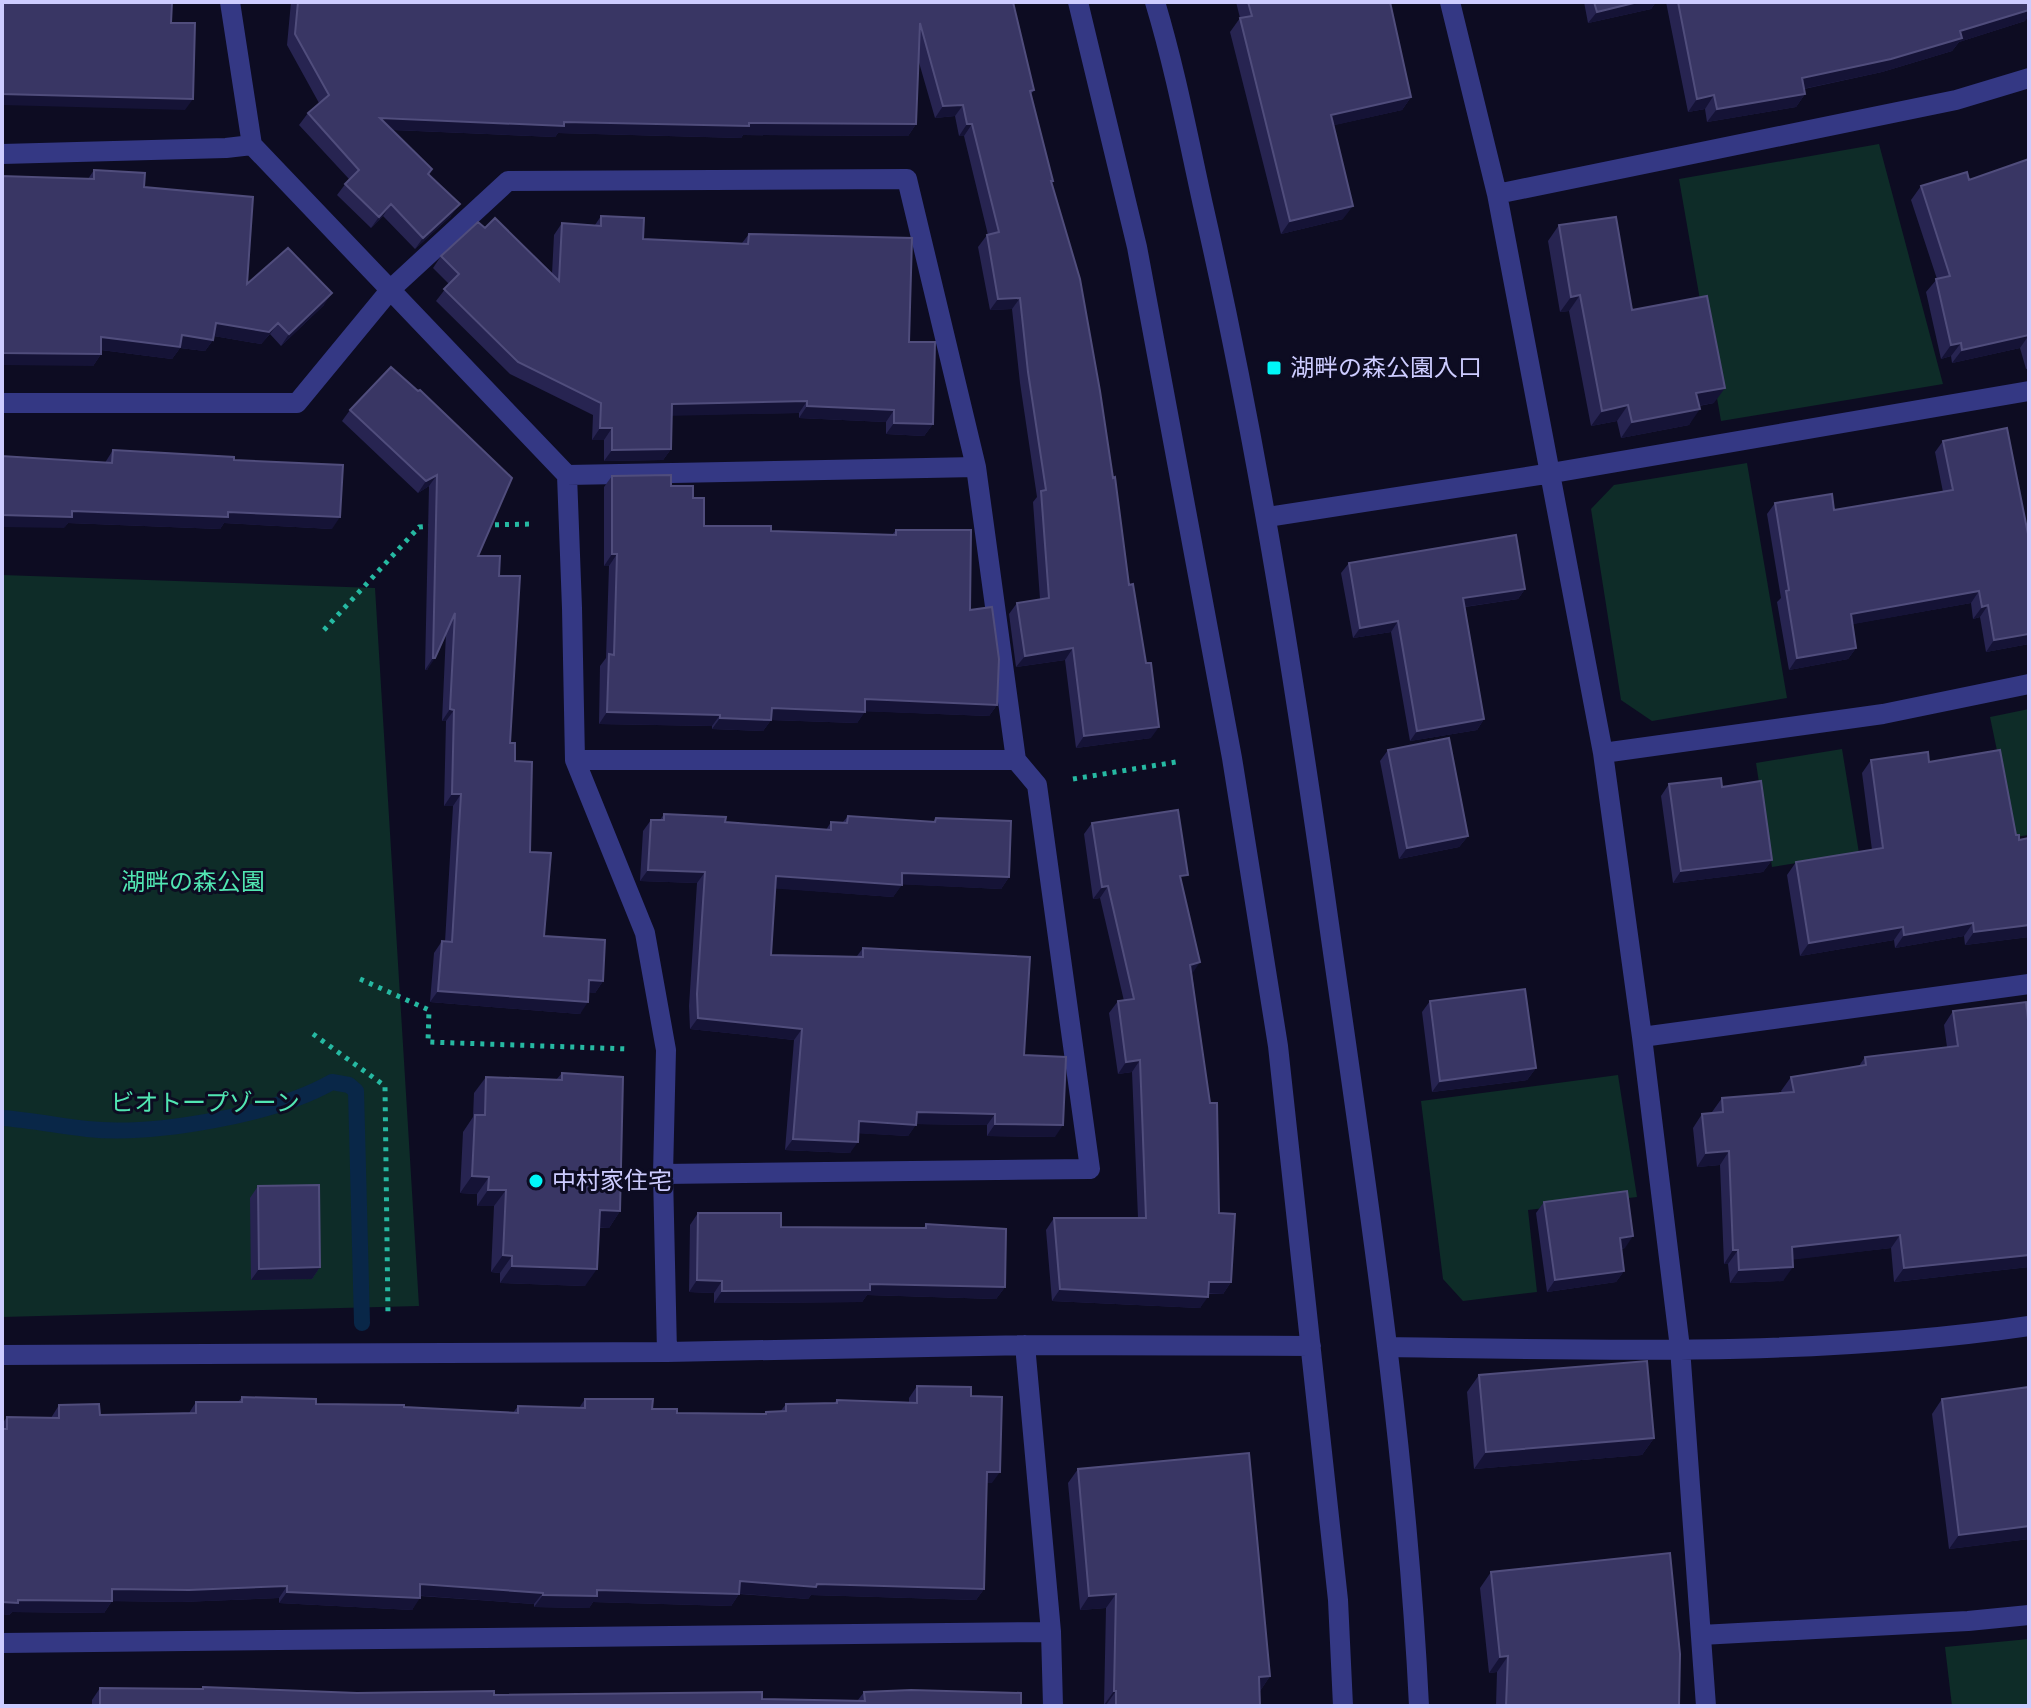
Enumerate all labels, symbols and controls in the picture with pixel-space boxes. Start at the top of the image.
place label: 湖畔の森公園入口 [1290,355,1482,385]
marker: 湖畔の森公園入口 [1265,359,1283,377]
park label: 湖畔の森公園 [121,869,265,899]
park label: ビオトープゾーン [110,1090,300,1120]
place label: 中村家住宅 [552,1168,672,1198]
marker: 中村家住宅 [527,1172,545,1190]

